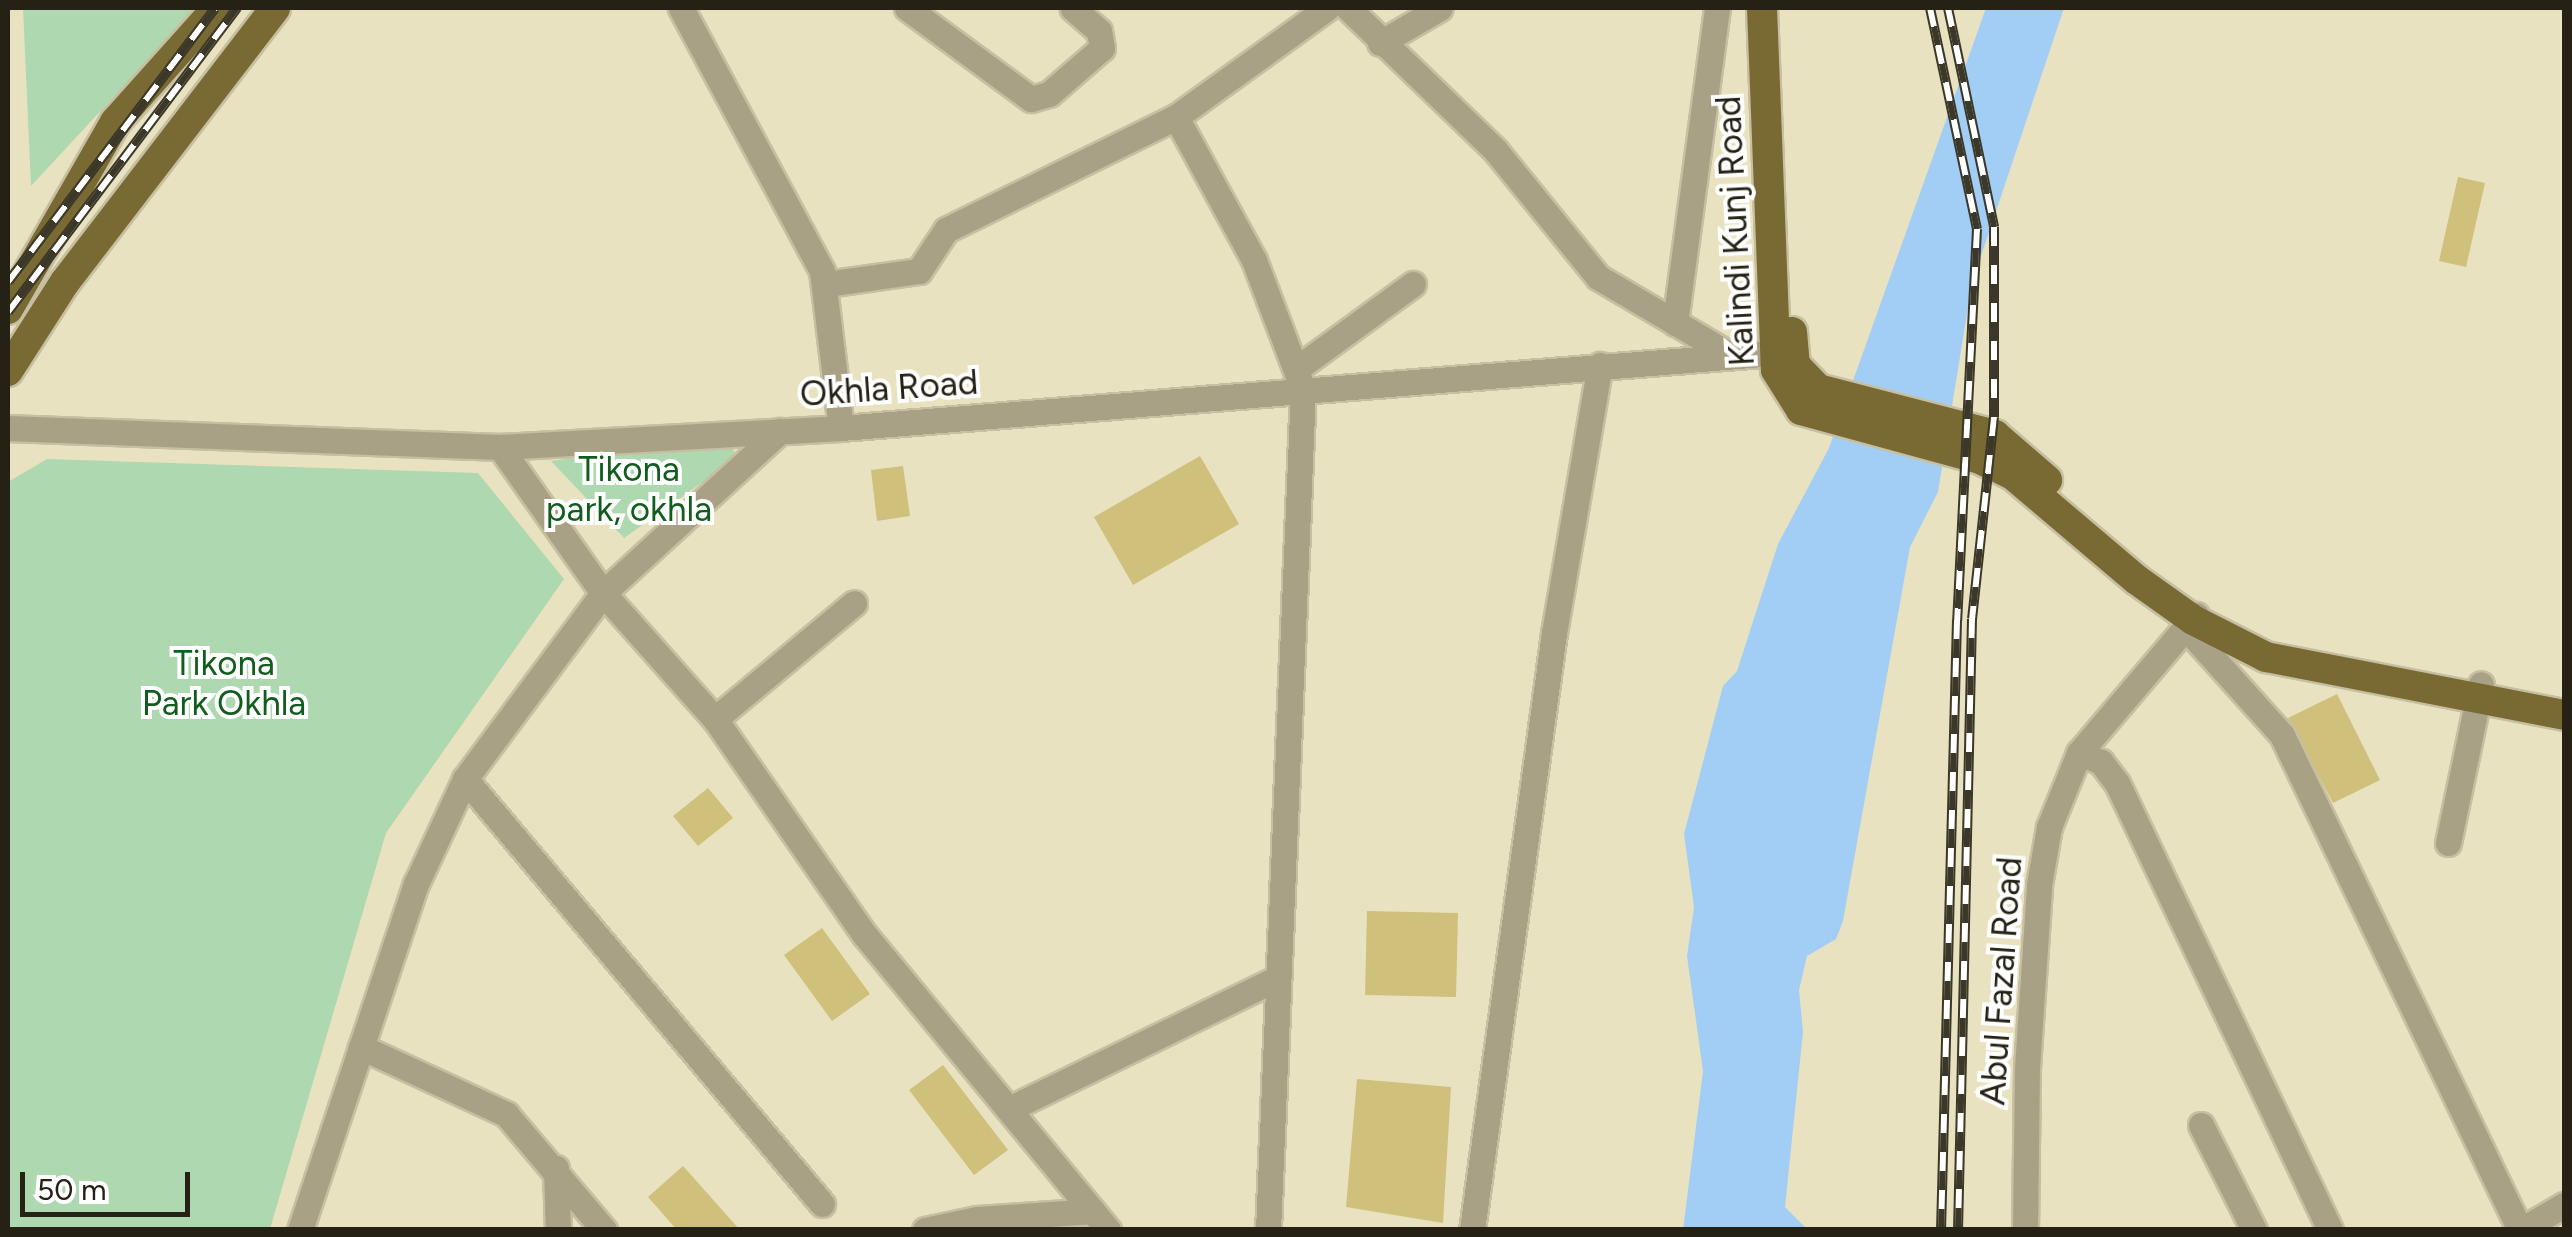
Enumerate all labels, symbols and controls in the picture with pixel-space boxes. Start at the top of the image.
street label: Kalindi Kunj Road [1707,95,1763,367]
street label: Okhla Road [799,361,979,415]
park label: Tikona park, okhla [546,448,712,530]
park label: Tikona Park Okhla [142,642,306,724]
street label: Abul Fazal Road [1971,855,2031,1107]
scale bar [25,1152,195,1214]
text: 50 m [37,1171,106,1208]

